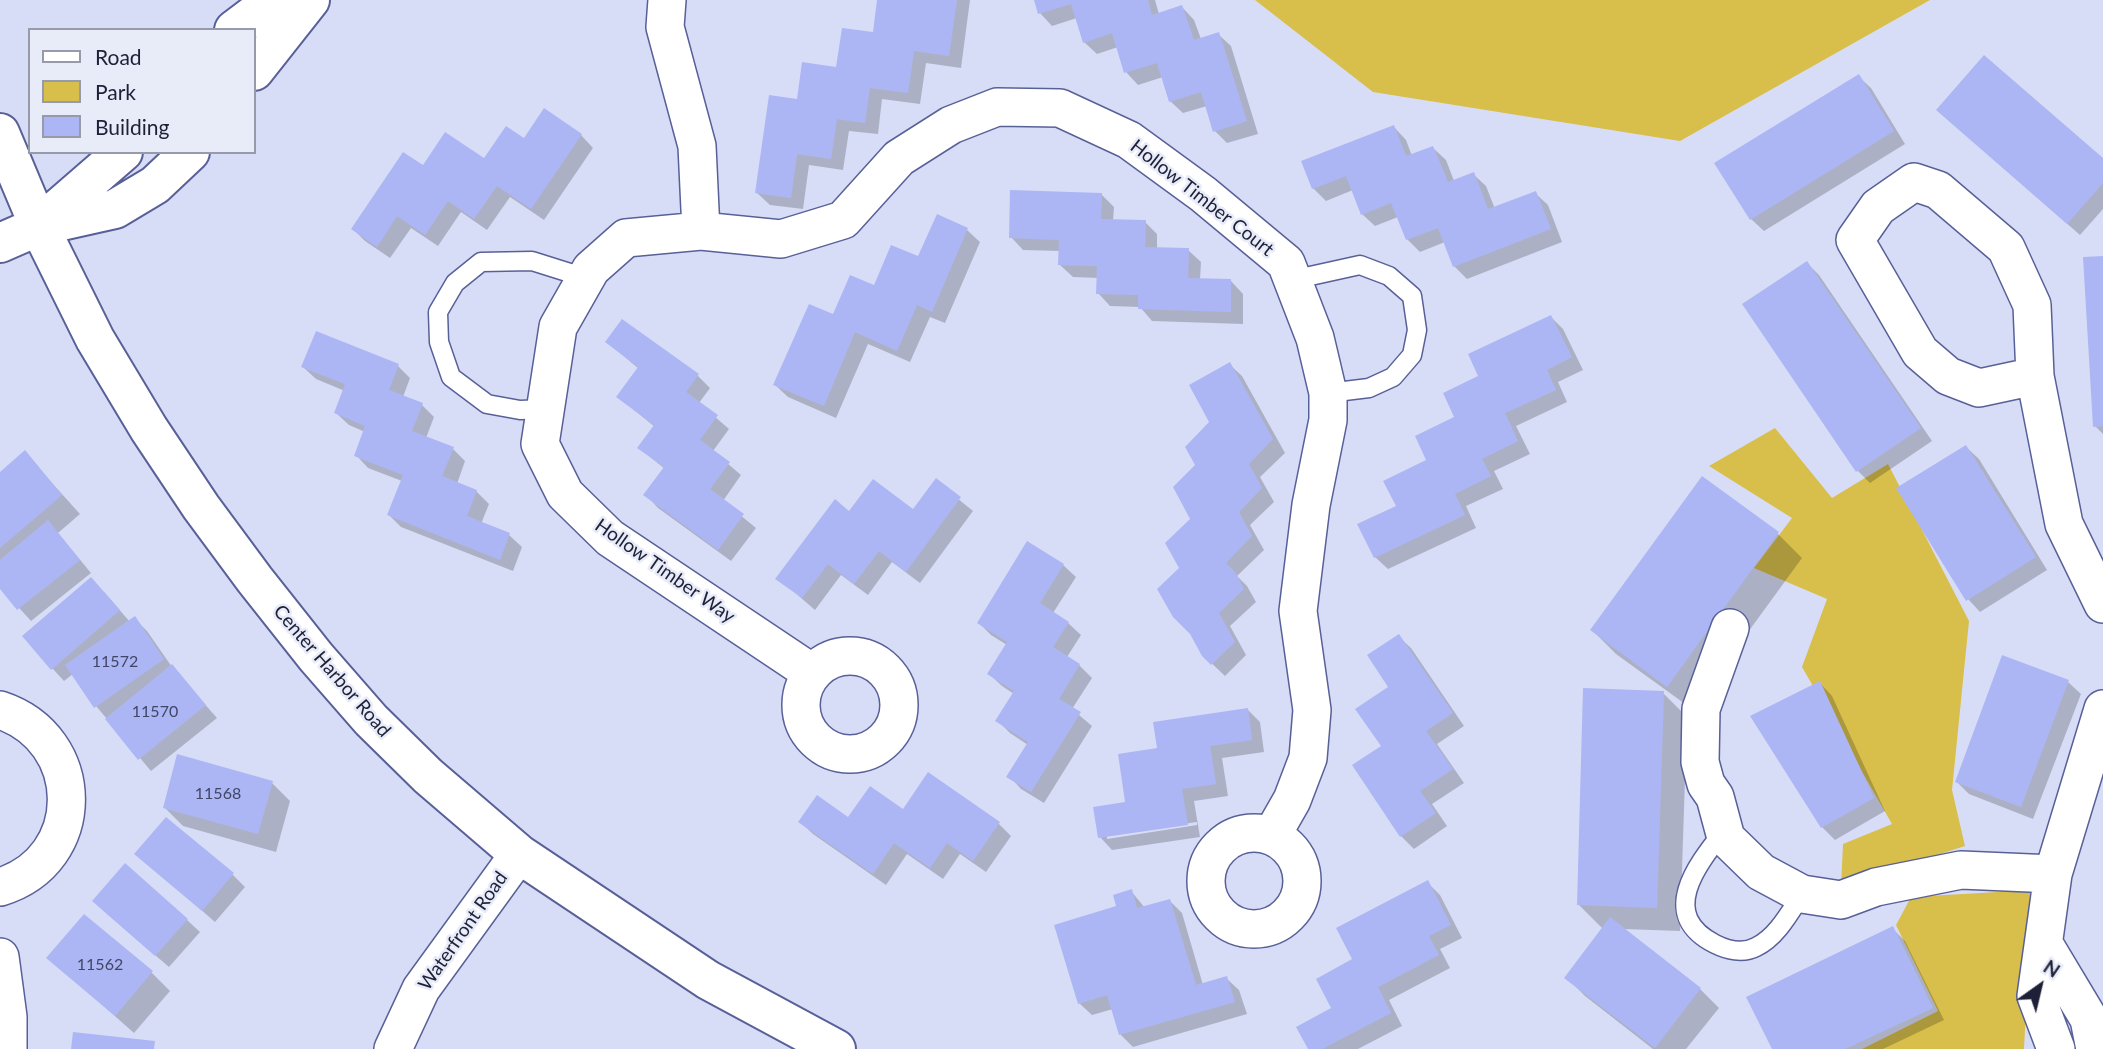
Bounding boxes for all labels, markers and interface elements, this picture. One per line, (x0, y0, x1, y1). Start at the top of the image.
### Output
legend (28, 28, 256, 154)
text: Road (95, 44, 142, 69)
text: Park (95, 79, 136, 104)
text: Building (95, 114, 170, 139)
street label: Hollow Timber Court (1126, 135, 1278, 261)
street label: Hollow Timber Way (591, 514, 739, 628)
street label: Center Harbor Road (268, 600, 396, 742)
house number: 11572 (92, 652, 138, 672)
house number: 11570 (132, 702, 178, 722)
house number: 11568 (195, 784, 241, 804)
street label: Waterfront Road (414, 867, 512, 995)
north arrow (2005, 951, 2075, 1021)
house number: 11562 (77, 955, 123, 975)
text: N (2040, 955, 2065, 982)

